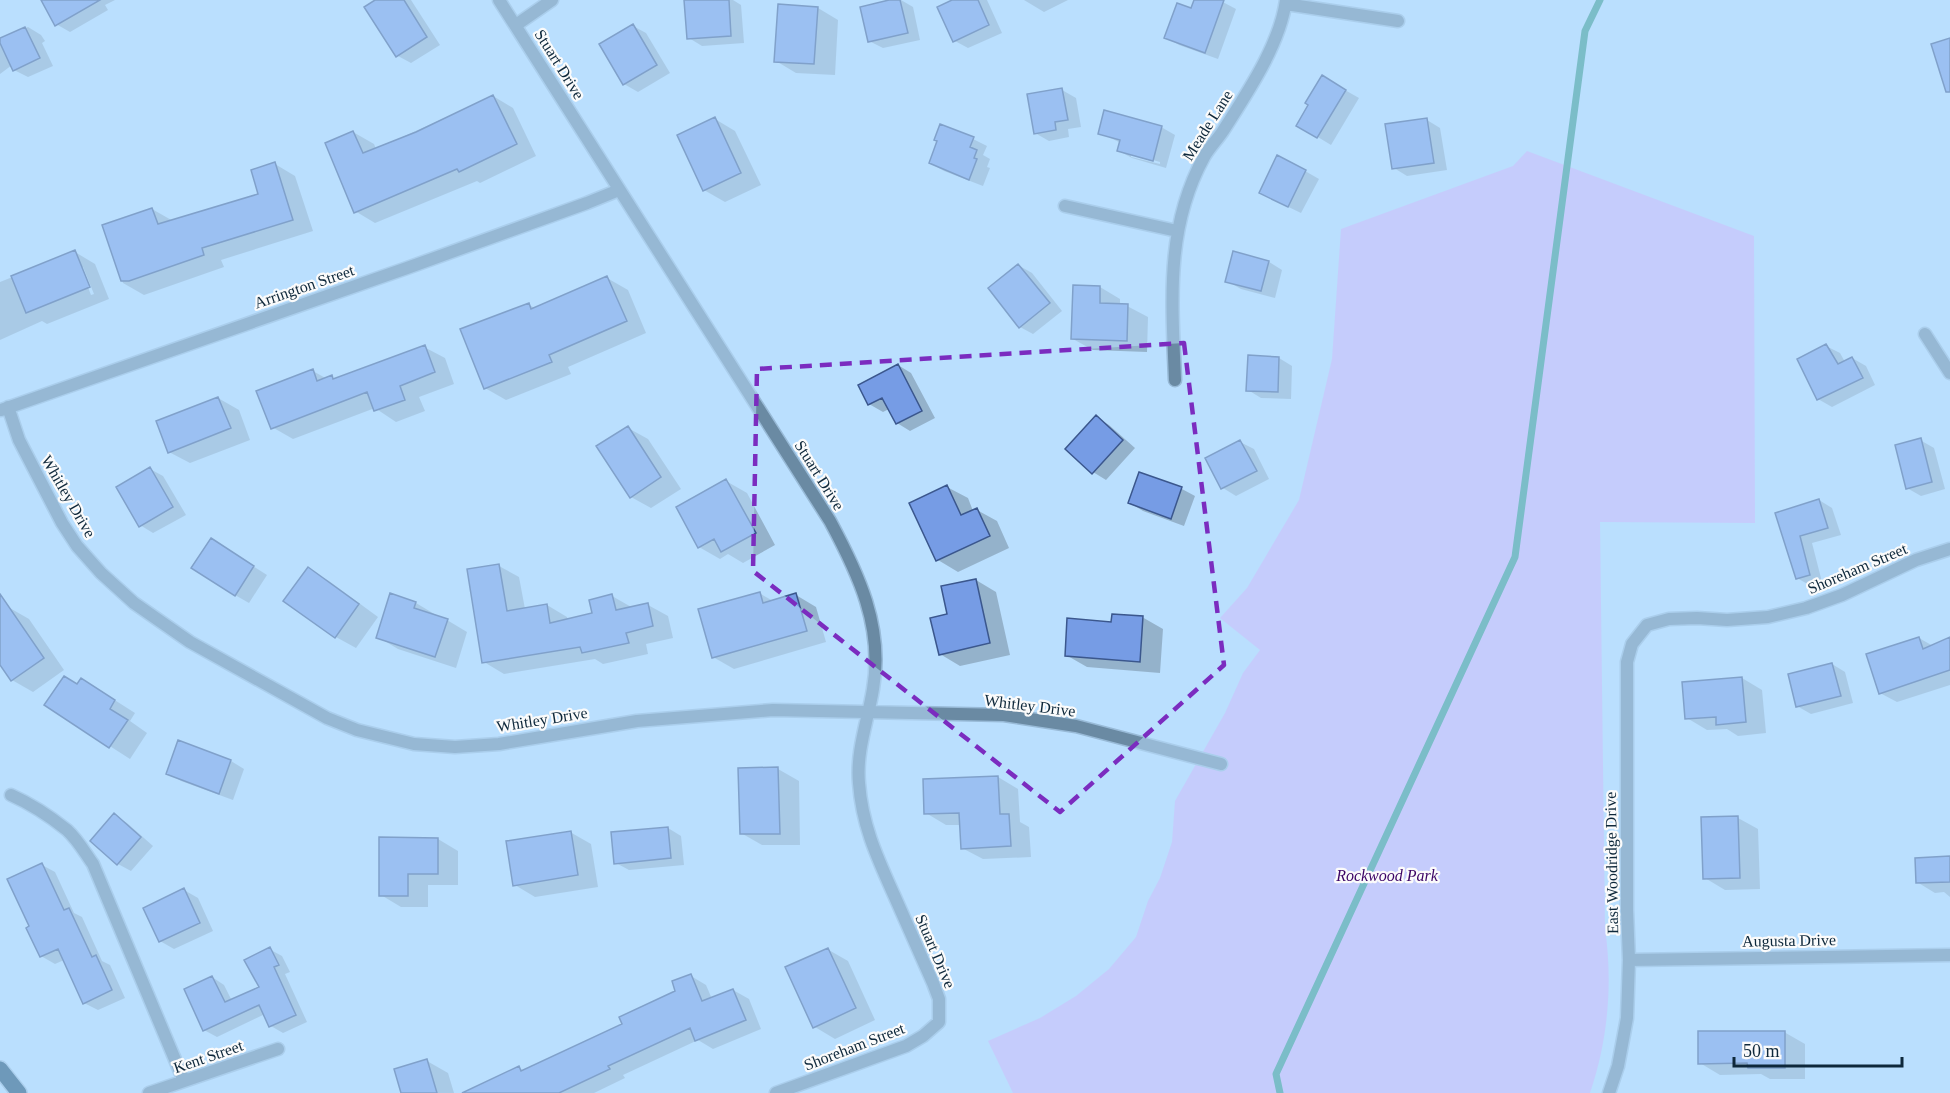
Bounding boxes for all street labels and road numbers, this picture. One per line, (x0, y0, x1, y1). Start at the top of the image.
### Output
street label: Stuart Drive (532, 26, 588, 102)
street label: Meade Lane (1179, 87, 1236, 163)
street label: Arrington Street (252, 261, 357, 312)
street label: Stuart Drive (792, 437, 848, 513)
street label: Whitley Drive (37, 452, 99, 541)
street label: Shoreham Street (1805, 540, 1910, 597)
street label: Whitley Drive (983, 691, 1077, 721)
street label: Whitley Drive (495, 704, 589, 736)
street label: East Woodridge Drive (1602, 792, 1622, 934)
street label: Stuart Drive (912, 912, 959, 991)
street label: Augusta Drive (1742, 931, 1836, 951)
street label: Shoreham Street (802, 1019, 907, 1073)
street label: Kent Street (171, 1036, 246, 1076)

